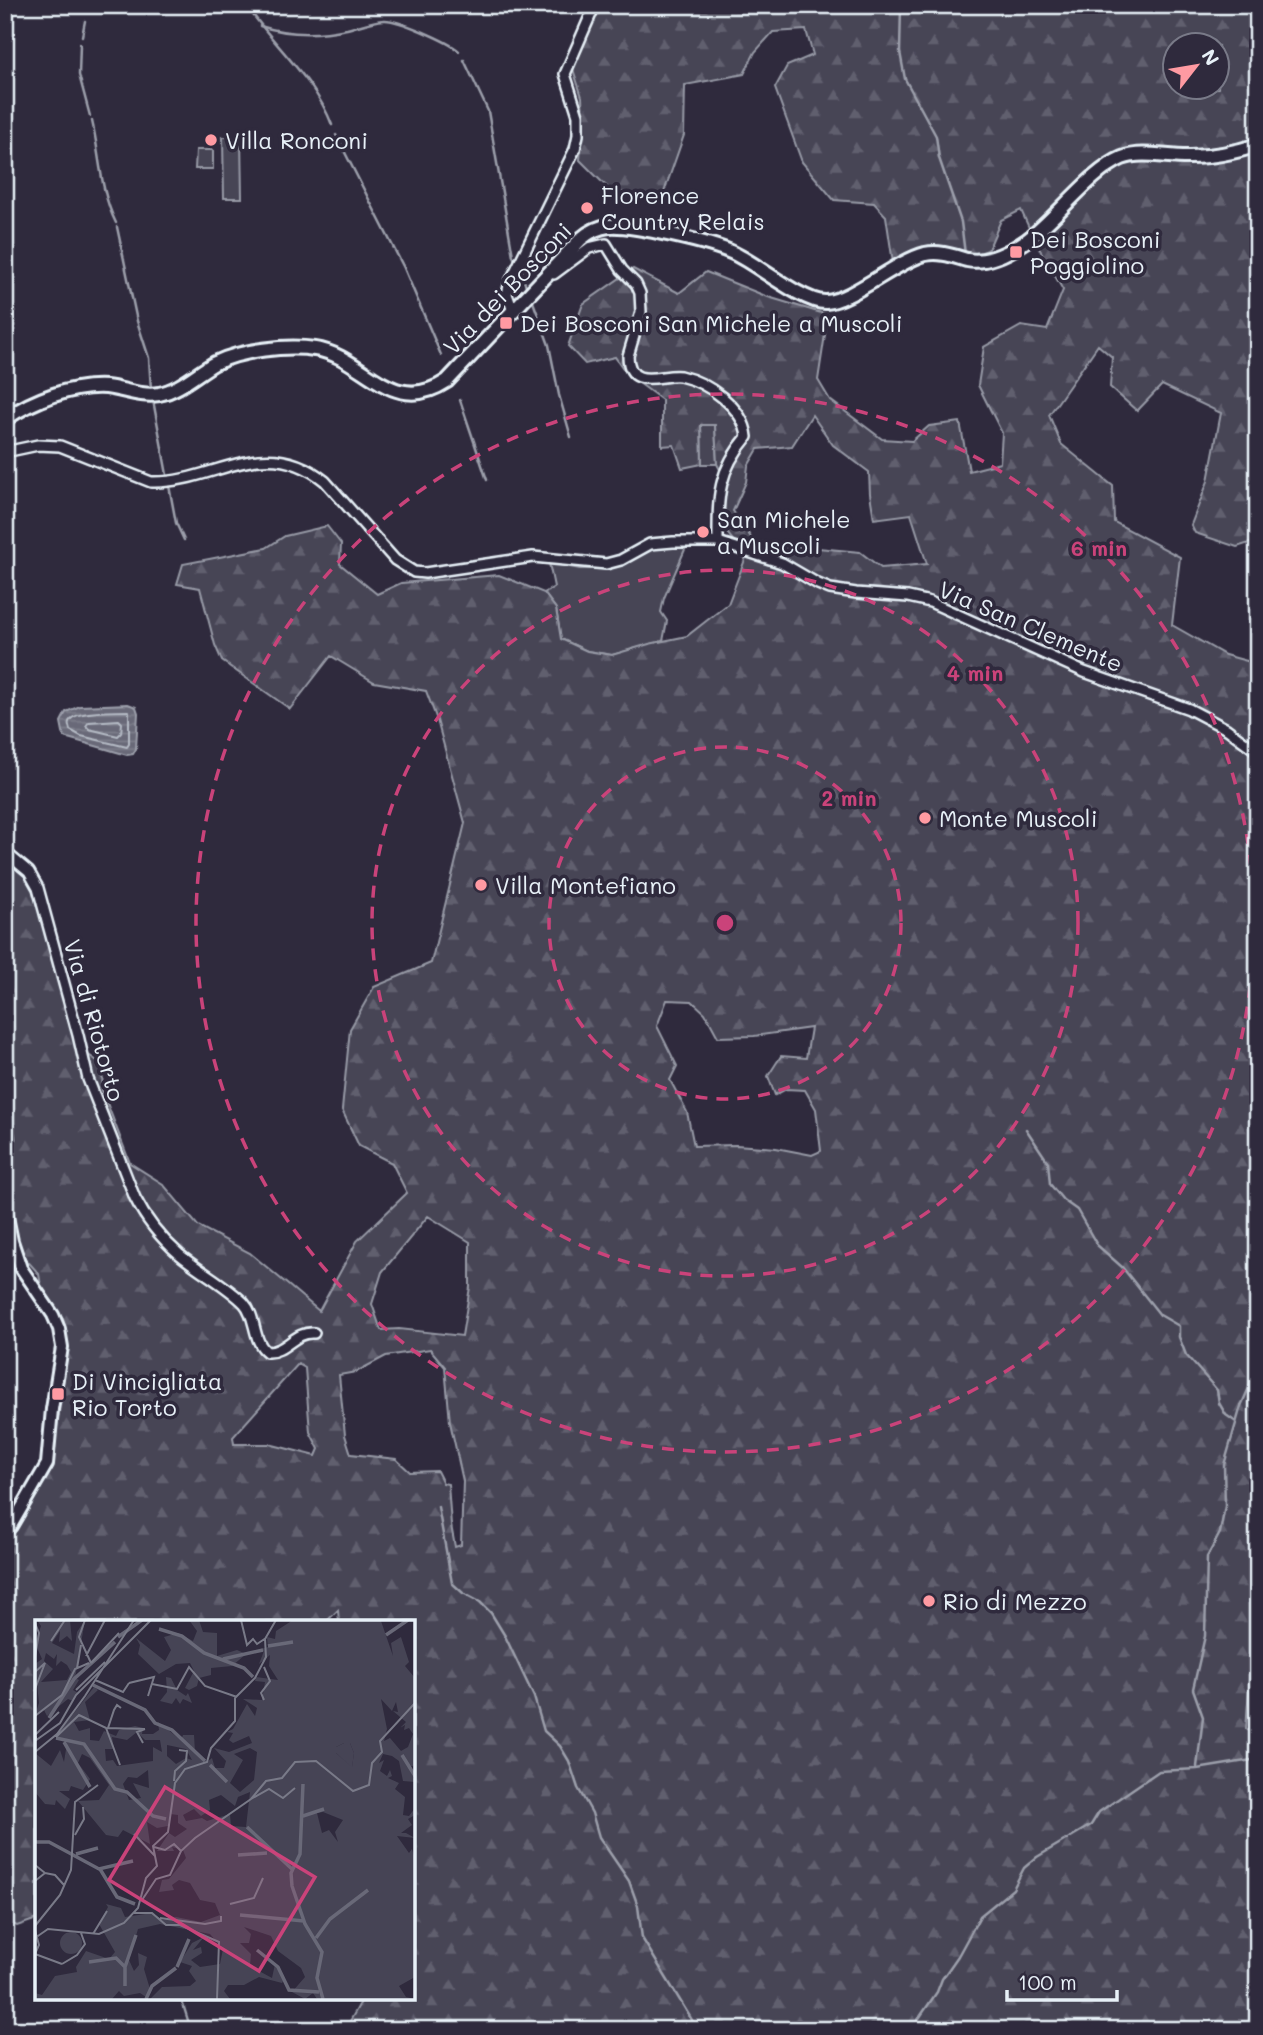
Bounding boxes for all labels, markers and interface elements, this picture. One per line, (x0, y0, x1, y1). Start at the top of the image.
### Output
north arrow (1162, 32, 1232, 102)
text: N (1197, 44, 1225, 70)
place label: Villa Ronconi (225, 125, 368, 155)
marker: Villa Ronconi (203, 132, 219, 148)
place label: Florence Country Relais (601, 180, 765, 236)
marker: Florence Country Relais (579, 200, 595, 216)
street label: Via dei Bosconi (436, 215, 578, 361)
place label: Dei Bosconi Poggiolino (1030, 224, 1160, 280)
marker: Dei Bosconi Poggiolino (1008, 244, 1024, 260)
place label: Dei Bosconi San Michele a Muscoli (520, 308, 902, 338)
marker: Dei Bosconi San Michele a Muscoli (498, 315, 514, 331)
place label: San Michele a Muscoli (717, 504, 851, 560)
marker: San Michele a Muscoli (695, 524, 711, 540)
text: 6 min (1071, 534, 1127, 561)
street label: Via San Clemente (934, 574, 1128, 678)
text: 4 min (947, 659, 1003, 686)
text: 2 min (821, 784, 877, 811)
place label: Monte Muscoli (939, 803, 1098, 833)
marker: Monte Muscoli (917, 810, 933, 826)
place label: Villa Montefiano (495, 870, 676, 900)
marker: Villa Montefiano (473, 877, 489, 893)
centre of rings (713, 911, 737, 935)
street label: Via di Riotorto (58, 936, 132, 1104)
place label: Di Vincigliata Rio Torto (72, 1366, 222, 1422)
marker: Di Vincigliata Rio Torto (50, 1386, 66, 1402)
place label: Rio di Mezzo (943, 1586, 1087, 1616)
marker: Rio di Mezzo (921, 1593, 937, 1609)
inset map (35, 1620, 415, 2000)
scale bar (1007, 1958, 1118, 2002)
text: 100 m (1018, 1968, 1077, 1995)

